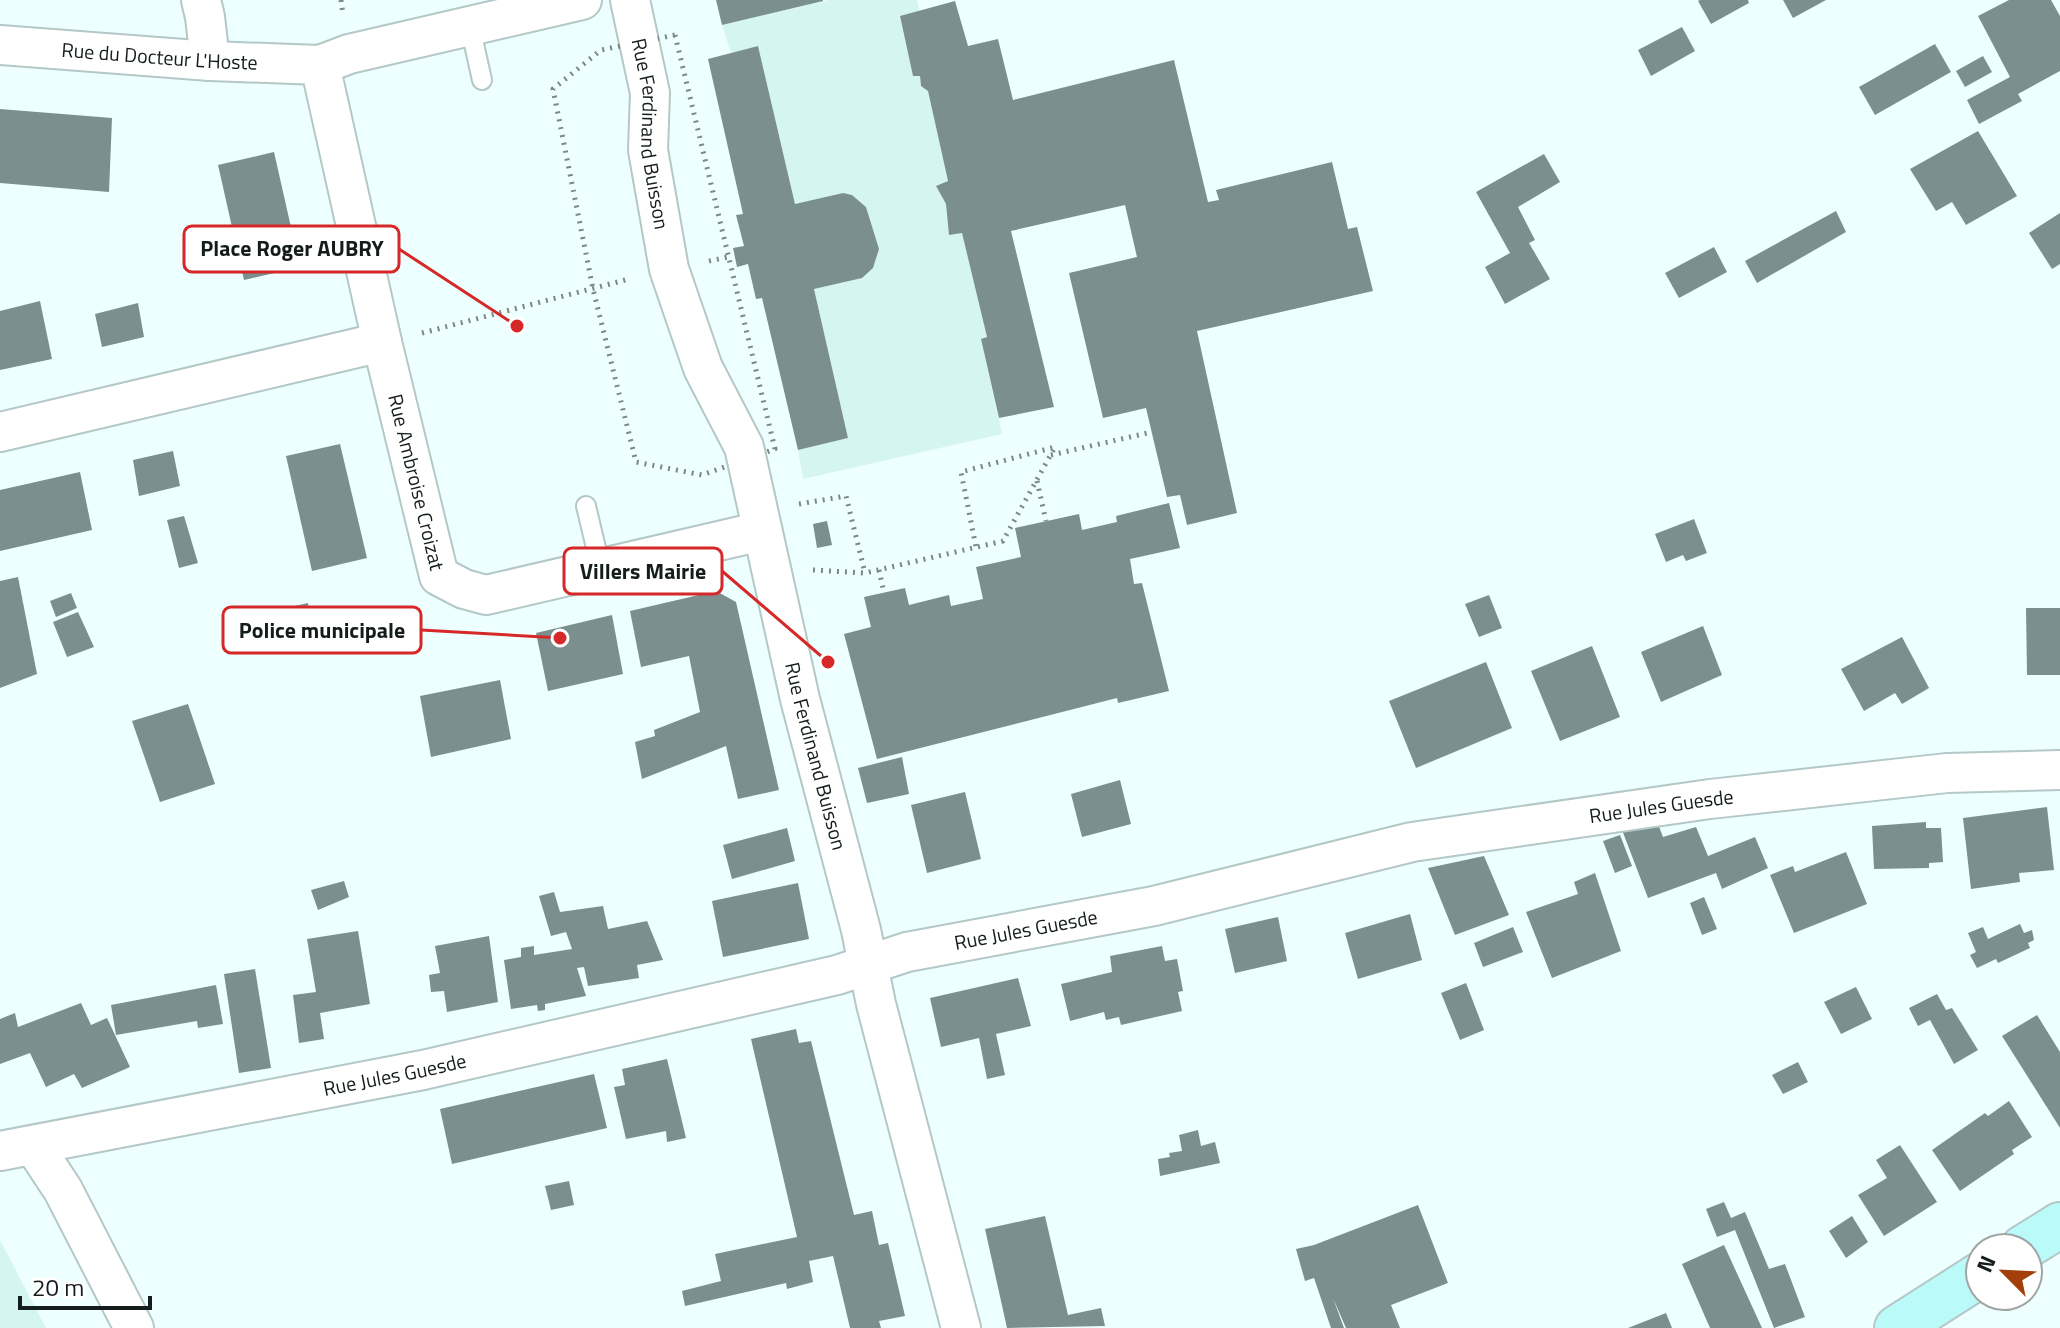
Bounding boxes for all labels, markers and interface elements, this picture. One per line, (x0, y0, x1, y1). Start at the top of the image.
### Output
street label: Rue du Docteur L'Hoste (60, 34, 258, 78)
street label: Rue Ferdinand Buisson (624, 35, 678, 232)
callout: Place Roger AUBRY (184, 226, 399, 272)
text: Place Roger AUBRY (200, 231, 384, 265)
street label: Rue Ambroise Croizat (380, 390, 453, 573)
callout: Villers Mairie (564, 548, 722, 594)
text: Villers Mairie (580, 554, 706, 588)
callout: Police municipale (223, 607, 421, 653)
text: Police municipale (239, 613, 405, 647)
street label: Rue Ferdinand Buisson (777, 659, 855, 853)
street label: Rue Jules Guesde (1587, 781, 1735, 831)
street label: Rue Jules Guesde (951, 901, 1100, 958)
street label: Rue Jules Guesde (320, 1045, 469, 1104)
north arrow (1964, 1232, 2044, 1312)
text: N (1967, 1250, 2004, 1278)
scale bar (20, 1260, 150, 1310)
text: 20 m (32, 1269, 84, 1305)

